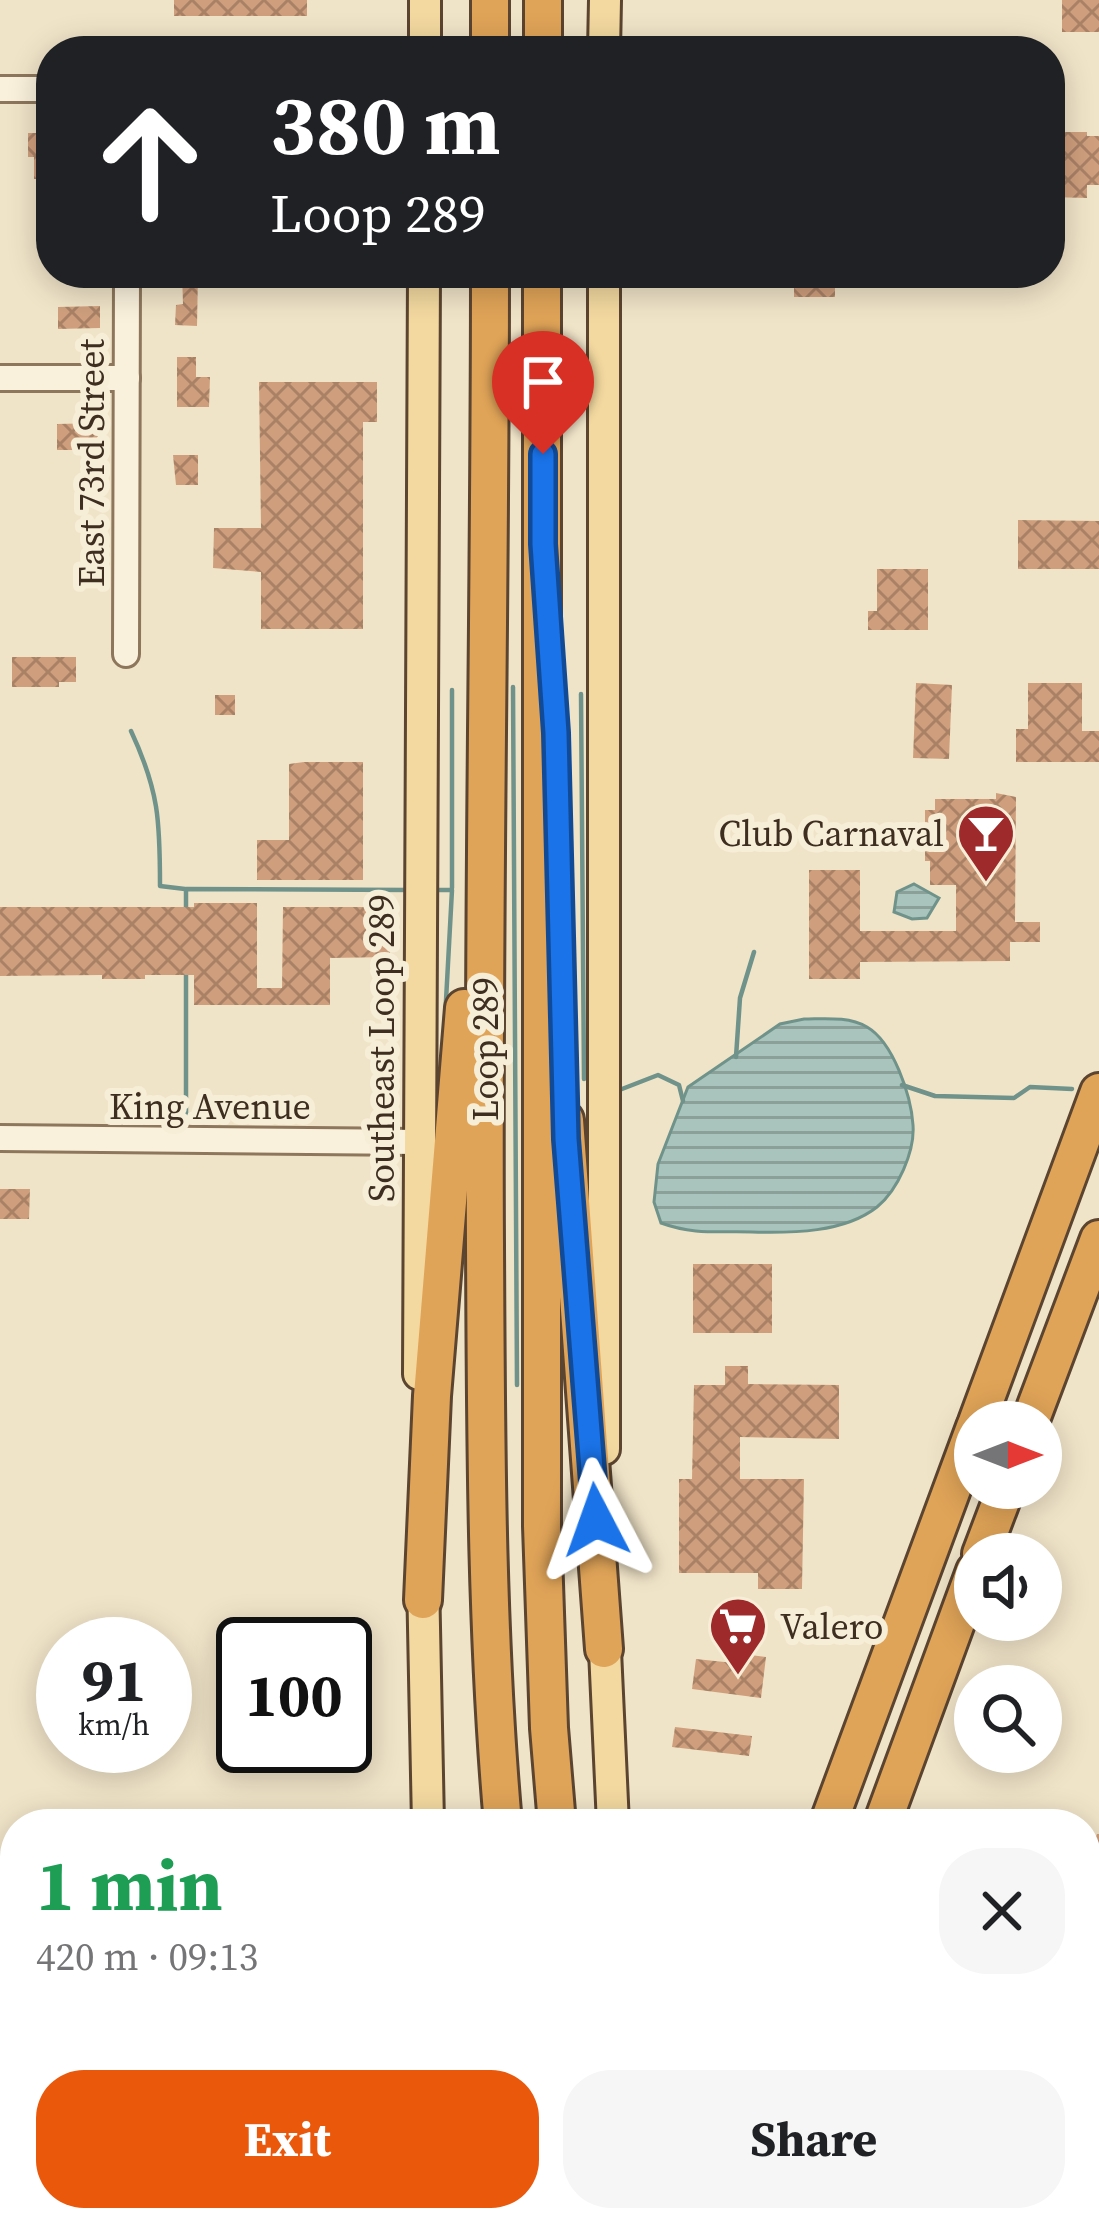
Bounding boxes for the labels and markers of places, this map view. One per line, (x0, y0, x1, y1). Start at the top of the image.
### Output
pin (492, 331, 594, 454)
bar icon: Club Carnaval (955, 802, 1017, 884)
place label: Club Carnaval (719, 809, 944, 858)
supermarket icon: Valero (707, 1595, 769, 1677)
place label: Valero (780, 1602, 883, 1651)

